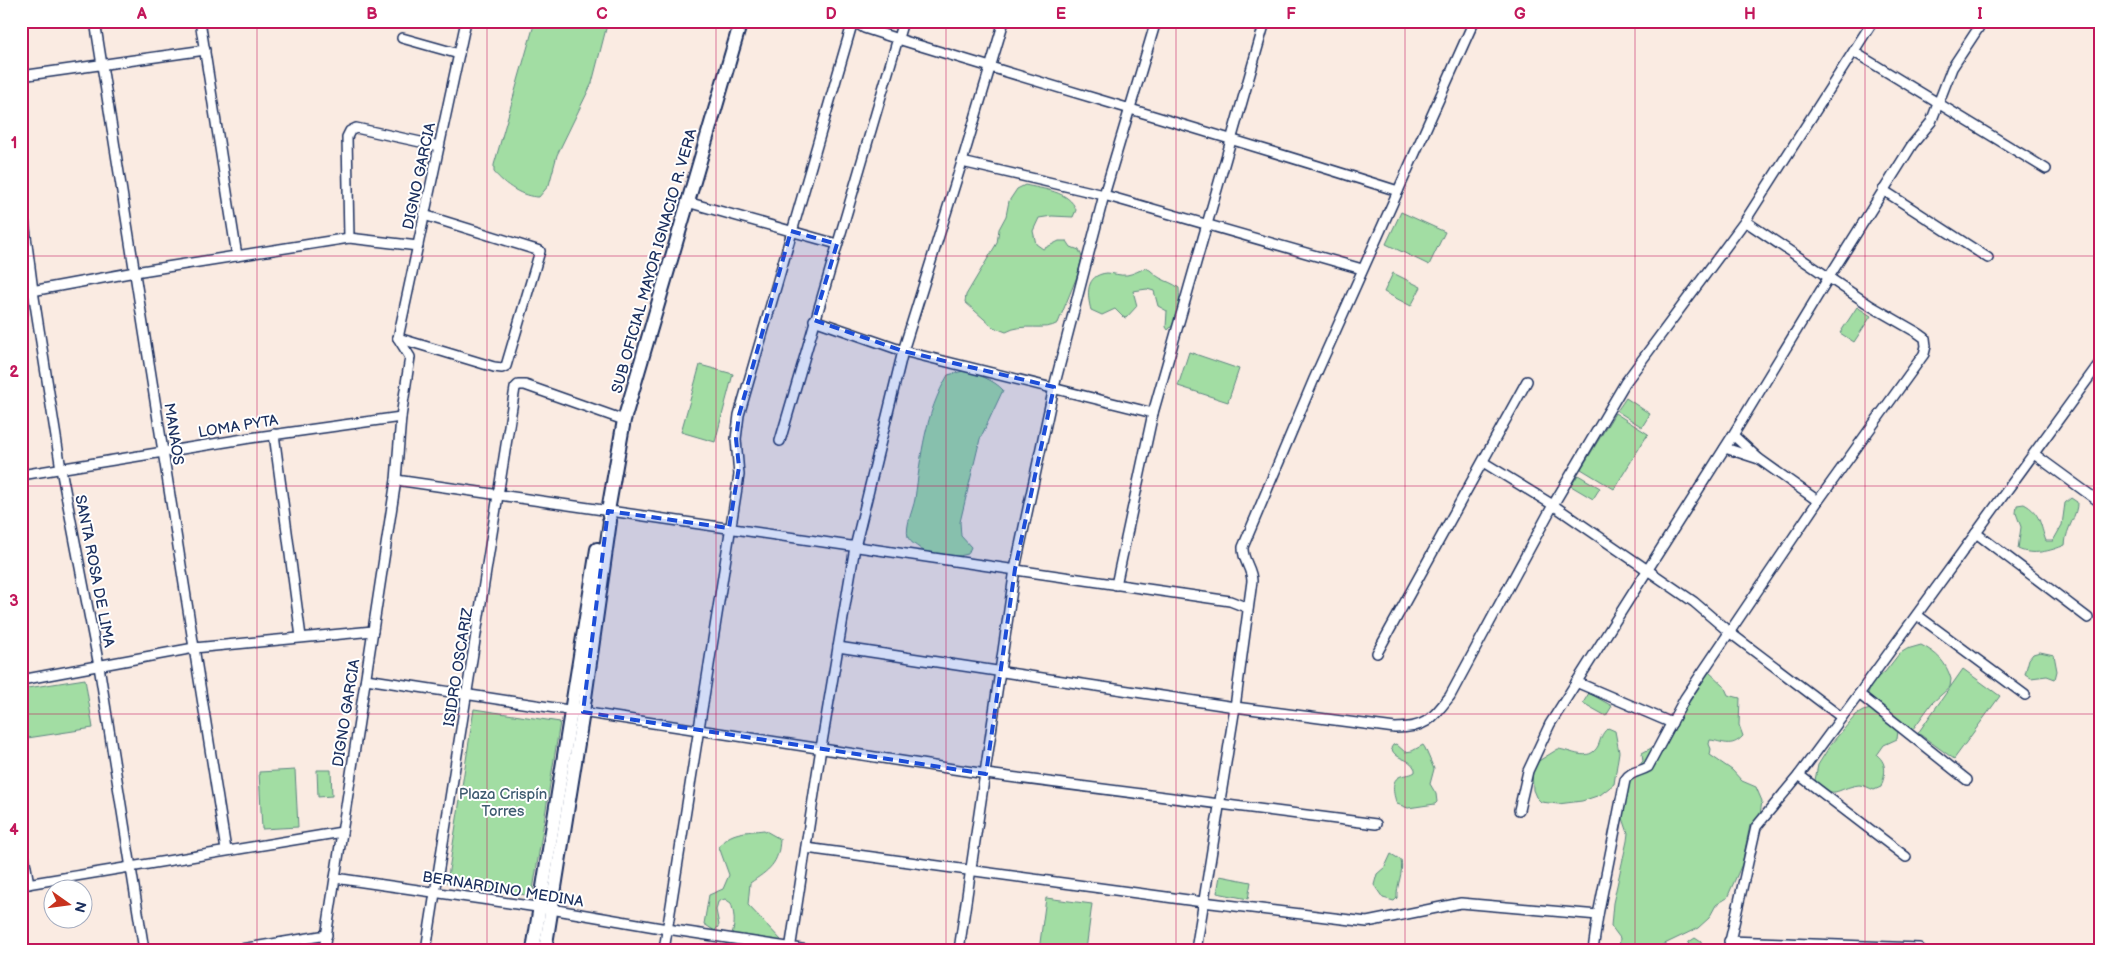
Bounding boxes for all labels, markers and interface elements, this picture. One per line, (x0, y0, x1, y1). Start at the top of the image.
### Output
text: A (136, 5, 147, 24)
text: B (366, 5, 378, 24)
text: C (596, 5, 608, 24)
text: D (825, 5, 837, 24)
text: E (1056, 5, 1066, 24)
text: F (1286, 5, 1296, 24)
text: G (1514, 5, 1526, 24)
text: H (1744, 5, 1756, 24)
text: I (1977, 5, 1983, 24)
street label: DIGNO GARCIA (399, 120, 440, 231)
street label: SUB OFICIAL MAYOR IGNACIO R. VERA (608, 126, 702, 396)
text: 1 (11, 134, 17, 153)
text: 2 (9, 363, 19, 382)
street label: MANAOS (159, 402, 188, 466)
street label: LOMA PYTA (197, 411, 280, 442)
street label: SANTA ROSA DE LIMA (70, 493, 119, 650)
text: 3 (9, 592, 19, 611)
street label: ISIDRO OSCARIZ (440, 605, 477, 728)
street label: DIGNO GARCIA (329, 657, 365, 768)
park label: Plaza Crispín Torres (459, 785, 547, 821)
text: 4 (9, 821, 19, 840)
street label: BERNARDINO MEDINA (421, 867, 586, 912)
north arrow (42, 878, 92, 928)
text: N (71, 900, 90, 914)

